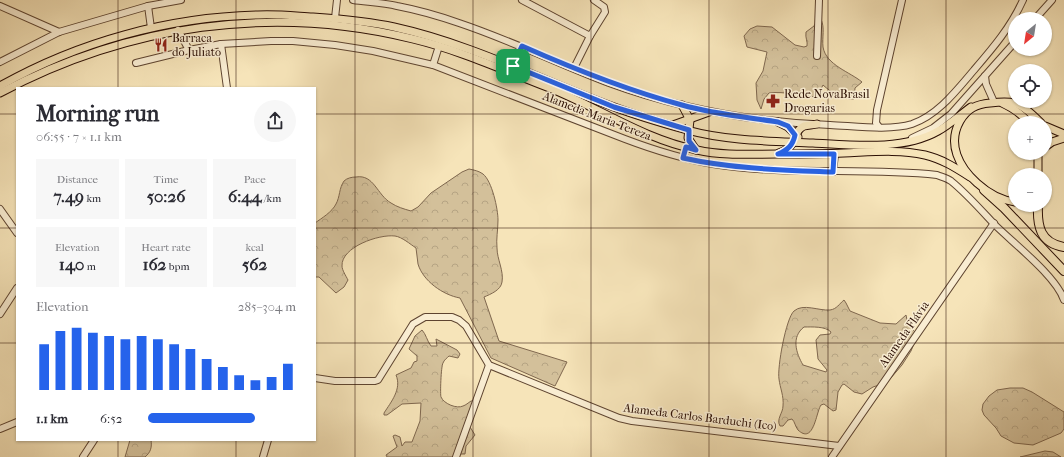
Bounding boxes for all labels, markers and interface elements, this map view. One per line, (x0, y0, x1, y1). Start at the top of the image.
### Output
north arrow (1008, 12, 1052, 56)
map controls (1008, 12, 1052, 212)
place label: Barraca do Juliato (172, 31, 221, 59)
restaurant icon: Barraca do Juliato (153, 37, 169, 53)
pin (496, 49, 530, 83)
icon: arrive (502, 55, 524, 77)
button: locate (1008, 64, 1052, 108)
place label: Rede NovaBrasil Drogarias (784, 87, 870, 115)
street label: Alameda Maria Tereza (540, 88, 654, 143)
pharmacy icon: Rede NovaBrasil Drogarias (765, 93, 781, 109)
button: share (254, 100, 296, 142)
text: Morning run (36, 101, 159, 127)
button: + (1008, 116, 1052, 160)
text: 06:55 · 7 × 1.1 km (36, 129, 122, 144)
button: − (1008, 168, 1052, 212)
text: Distance (57, 173, 98, 186)
text: Time (153, 173, 178, 186)
text: Pace (244, 173, 266, 186)
text: 7.49 (53, 186, 84, 206)
text: 50:26 (147, 186, 185, 206)
text: 6:44 (228, 186, 261, 206)
text: km (84, 192, 101, 205)
text: /km (261, 192, 281, 205)
text: Elevation (55, 241, 100, 254)
text: Heart rate (141, 241, 191, 254)
text: kcal (245, 241, 264, 254)
text: 140 (59, 254, 84, 274)
text: 162 (142, 254, 166, 274)
text: 562 (242, 254, 267, 274)
text: m (84, 260, 96, 273)
text: bpm (166, 260, 190, 273)
street label: Alameda Flávia (875, 298, 932, 371)
text: Elevation (36, 299, 89, 314)
text: 285–304 m (238, 299, 296, 314)
street label: Alameda Carlos Barduchi (Ico) (622, 401, 777, 433)
text: 1.1 km (36, 411, 68, 426)
text: 6:52 (100, 411, 123, 426)

